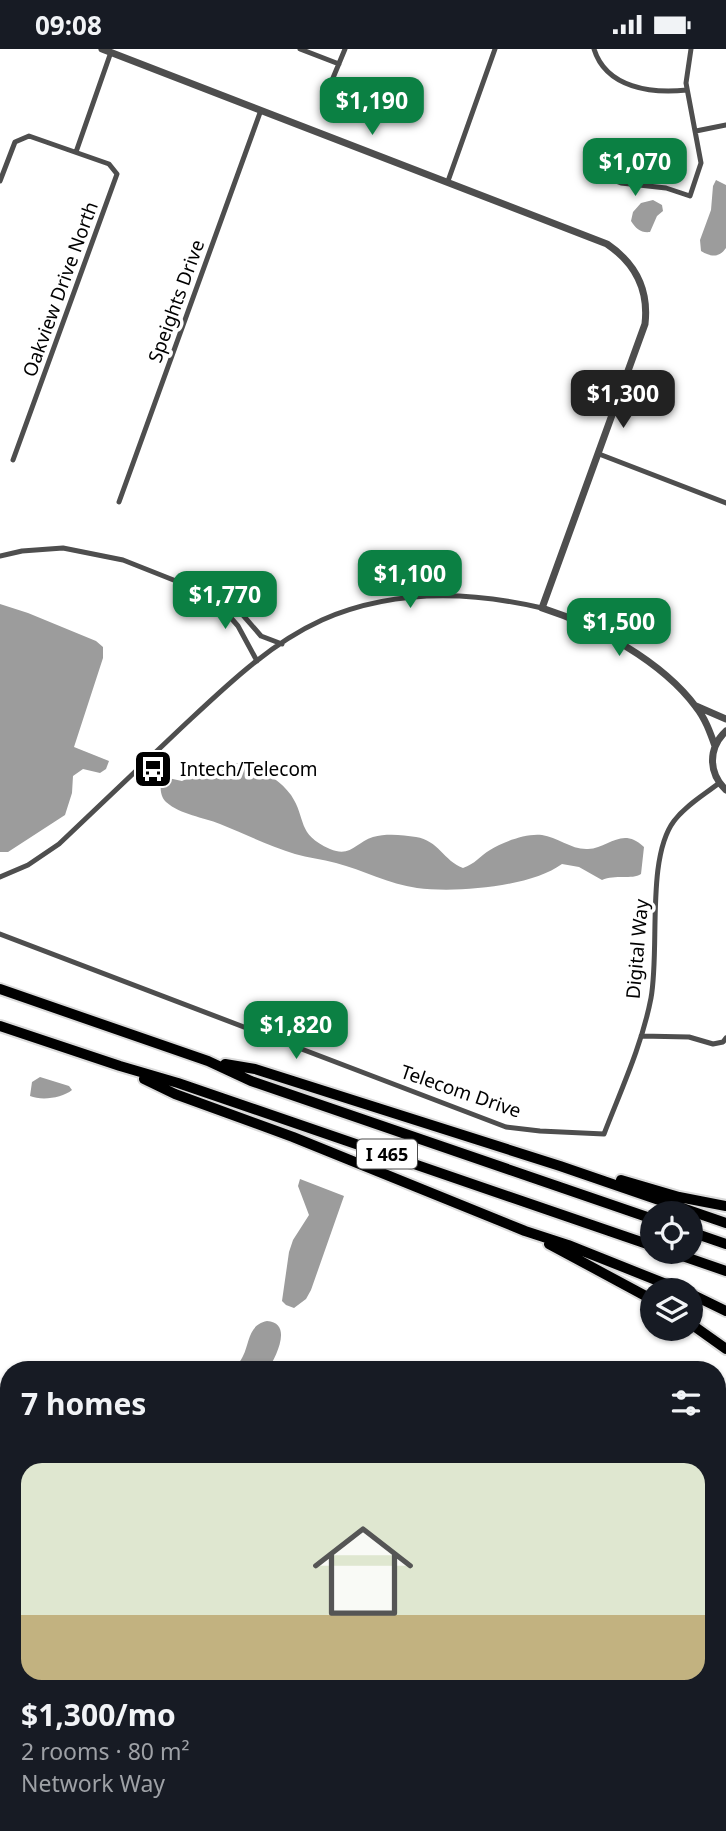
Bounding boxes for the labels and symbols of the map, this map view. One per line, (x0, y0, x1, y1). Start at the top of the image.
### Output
pin: $1,190 (315, 77, 429, 137)
pin: $1,070 (578, 139, 692, 198)
street label: Oakview Drive North (16, 198, 104, 380)
street label: Speights Drive (142, 236, 210, 366)
pin: $1,300 (566, 371, 680, 430)
pin: $1,100 (353, 551, 467, 610)
pin: $1,770 (168, 571, 282, 631)
pin: $1,500 (562, 599, 676, 658)
bus stop icon: Intech/Telecom (132, 748, 174, 790)
place label: Intech/Telecom (180, 756, 318, 782)
street label: Digital Way (620, 898, 654, 1000)
pin: $1,820 (239, 1002, 353, 1061)
street label: Telecom Drive (397, 1058, 525, 1124)
road number: I 465 (357, 1139, 417, 1169)

